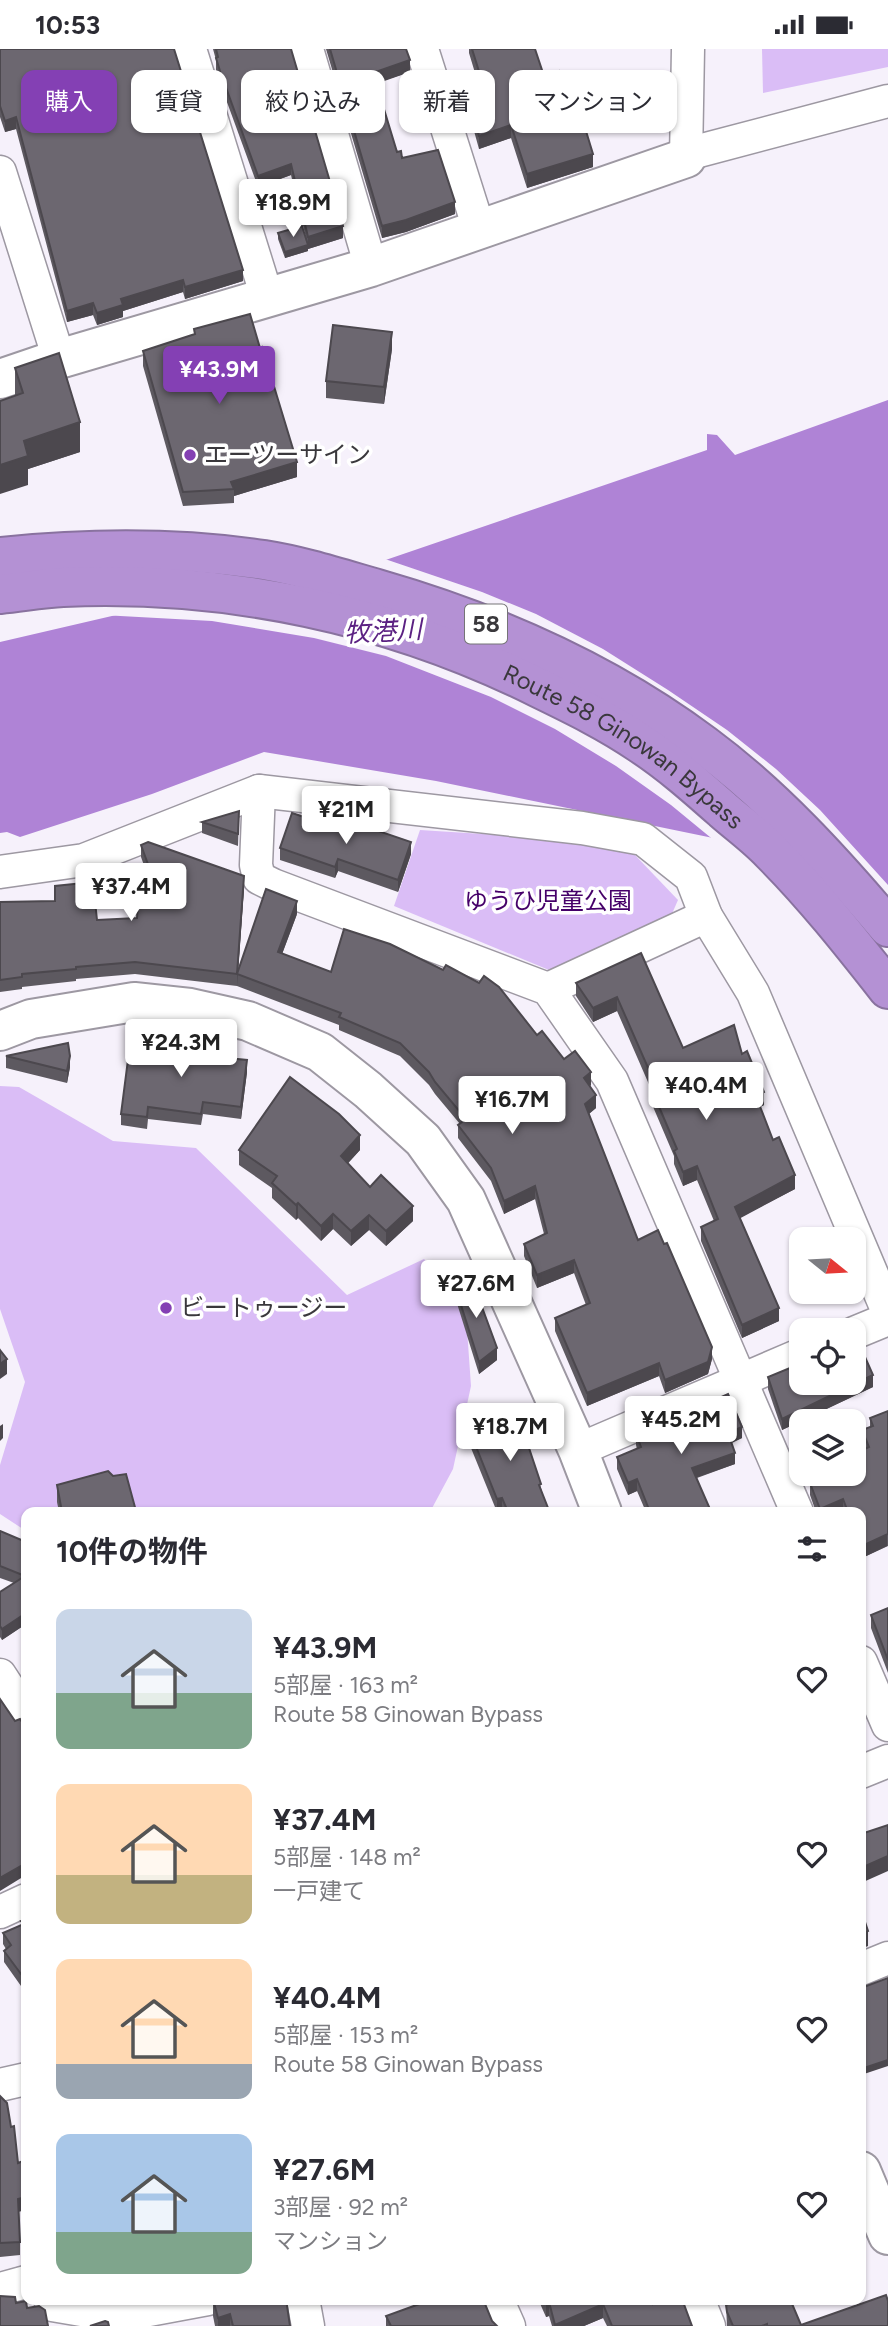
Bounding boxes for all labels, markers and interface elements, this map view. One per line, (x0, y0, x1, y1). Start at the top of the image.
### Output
text: 10:53 (35, 9, 100, 41)
chip: 購入 (21, 70, 117, 133)
chip: 賃貸 (131, 70, 227, 133)
chip: 絞り込み (241, 70, 385, 133)
chip: 新着 (399, 70, 495, 133)
chip: マンション (509, 70, 677, 133)
pin: ¥18.9M (236, 179, 350, 239)
text: ¥18.9M (255, 188, 331, 216)
pin: ¥43.9M (162, 347, 276, 406)
text: ¥43.9M (179, 355, 259, 383)
place label: エーツーサイン (204, 440, 371, 469)
marker: エーツーサイン (182, 447, 198, 463)
road number: 58 (465, 604, 507, 643)
water label: 牧港川 (343, 613, 426, 649)
street label: Route 58 Ginowan Bypass (499, 658, 749, 835)
pin: ¥21M (305, 787, 387, 846)
text: ¥21M (318, 795, 374, 823)
pin: ¥37.4M (74, 863, 188, 923)
text: ¥37.4M (91, 872, 171, 900)
park label: ゆうひ児童公園 (464, 886, 632, 915)
pin: ¥24.3M (124, 1019, 238, 1079)
text: ¥24.3M (141, 1028, 221, 1056)
pin: ¥40.4M (649, 1063, 763, 1122)
text: ¥40.4M (664, 1071, 748, 1099)
pin: ¥16.7M (455, 1077, 569, 1136)
text: ¥16.7M (475, 1085, 549, 1113)
north arrow (789, 1227, 866, 1304)
map controls (789, 1227, 866, 1486)
pin: ¥27.6M (419, 1261, 533, 1320)
text: ¥27.6M (437, 1269, 515, 1297)
place label: ビートゥージー (180, 1293, 348, 1322)
marker: ビートゥージー (158, 1300, 174, 1316)
button: locate (789, 1318, 866, 1395)
pin: ¥45.2M (624, 1397, 738, 1456)
pin: ¥18.7M (453, 1403, 567, 1463)
text: ¥45.2M (641, 1405, 721, 1433)
button: layers (789, 1409, 866, 1486)
text: ¥18.7M (472, 1412, 548, 1440)
icon: filters (793, 1530, 831, 1568)
text: 10件の物件 (56, 1533, 208, 1570)
text: ¥43.9M (273, 1629, 377, 1666)
icon: home (112, 1637, 196, 1721)
icon: heart (793, 1660, 831, 1698)
text: 5部屋 · 163 m² (273, 1671, 418, 1699)
text: Route 58 Ginowan Bypass (273, 1700, 543, 1728)
text: ¥37.4M (273, 1801, 376, 1838)
icon: home (112, 1812, 196, 1896)
icon: heart (793, 1835, 831, 1873)
text: 5部屋 · 148 m² (273, 1843, 421, 1871)
text: 一戸建て (273, 1877, 365, 1905)
text: ¥40.4M (273, 1979, 381, 2016)
icon: home (112, 1987, 196, 2071)
icon: heart (793, 2010, 831, 2048)
text: 5部屋 · 153 m² (273, 2021, 418, 2049)
text: Route 58 Ginowan Bypass (273, 2050, 543, 2078)
text: ¥27.6M (273, 2151, 375, 2188)
icon: home (112, 2162, 196, 2246)
icon: heart (793, 2185, 831, 2223)
text: 3部屋 · 92 m² (273, 2193, 408, 2221)
text: マンション (273, 2227, 388, 2255)

